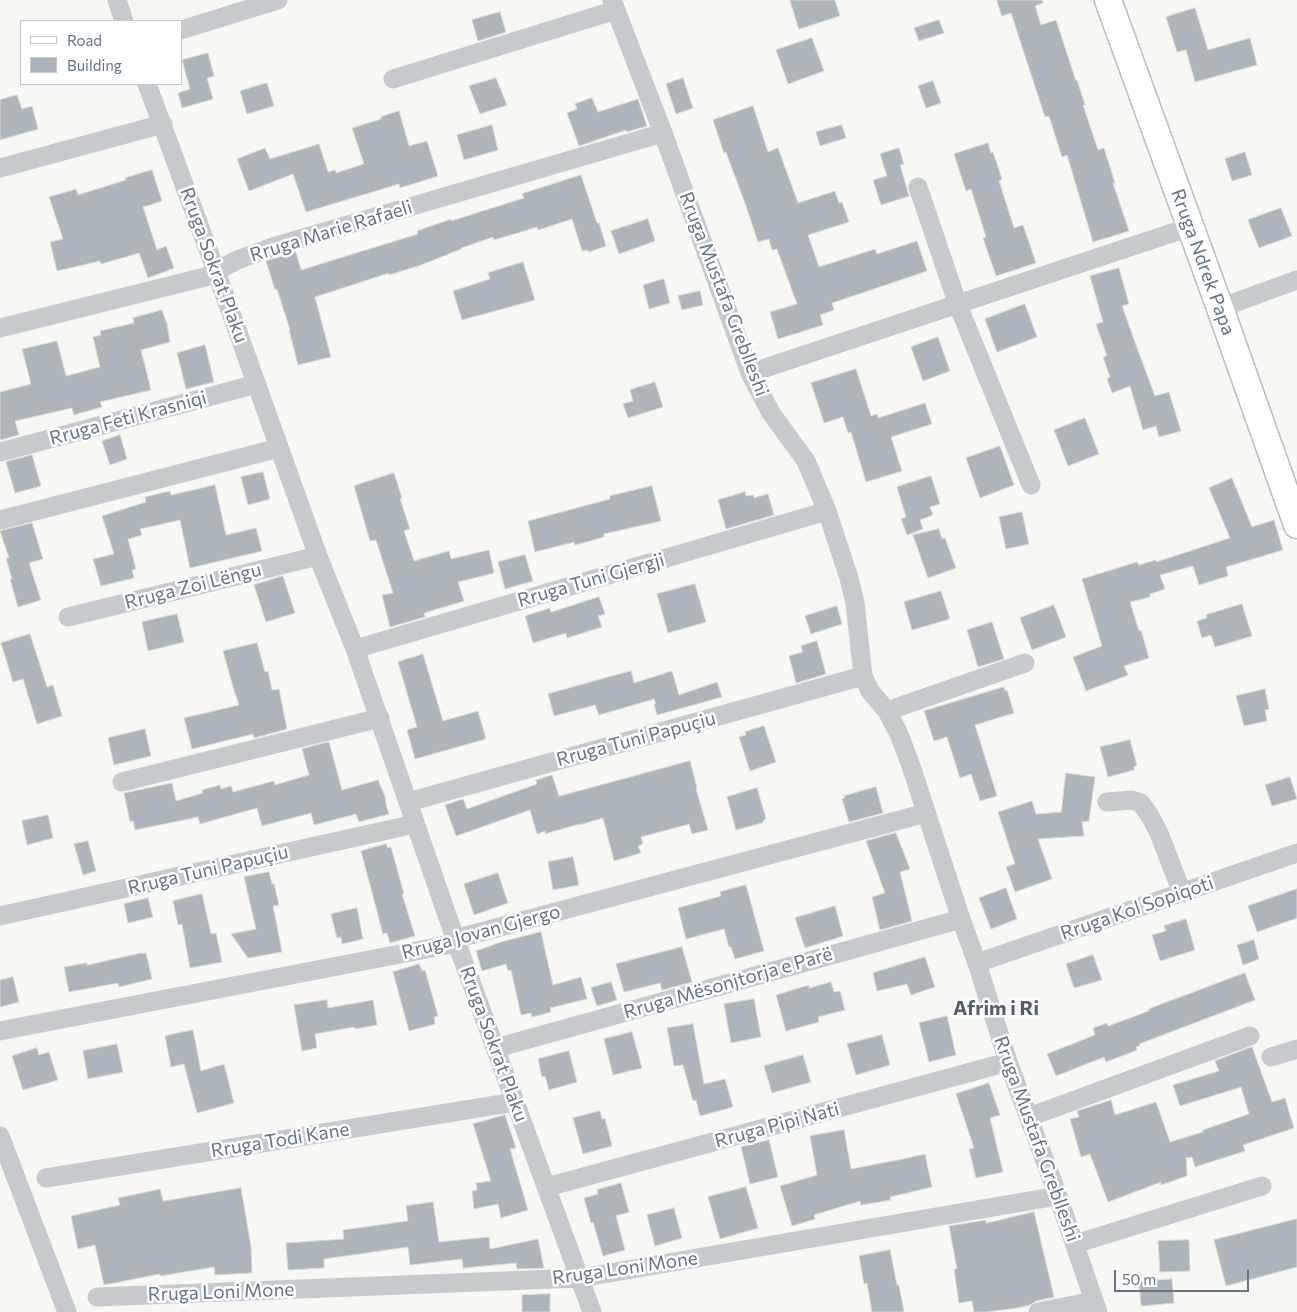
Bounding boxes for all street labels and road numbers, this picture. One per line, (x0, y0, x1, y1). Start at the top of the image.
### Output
street label: Rruga Sokrat Plaku (175, 184, 253, 346)
street label: Rruga Ndrek Papa (1166, 186, 1240, 338)
street label: Rruga Mustafa Greblleshi (674, 189, 774, 399)
street label: Rruga Marie Rafaeli (247, 195, 415, 267)
street label: Rruga Feti Krasniqi (47, 386, 209, 450)
street label: Rruga Tuni Gjergji (515, 548, 667, 612)
street label: Rruga Zoi Lëngu (122, 558, 264, 614)
street label: Rruga Tuni Papuçiu (554, 707, 718, 771)
street label: Rruga Tuni Papuçiu (126, 840, 290, 900)
street label: Rruga Kol Sopiqoti (1058, 871, 1216, 945)
street label: Rruga Jovan Gjergo (399, 900, 563, 964)
street label: Rruga Mësonjtorja e Parë (621, 942, 835, 1024)
street label: Rruga Sokrat Plaku (455, 963, 533, 1125)
street label: Rruga Mustafa Greblleshi (989, 1033, 1085, 1245)
street label: Rruga Pipi Nati (712, 1097, 842, 1153)
street label: Rruga Todi Kane (209, 1118, 351, 1162)
street label: Rruga Loni Mone (551, 1247, 699, 1289)
street label: Rruga Loni Mone (147, 1278, 295, 1306)

